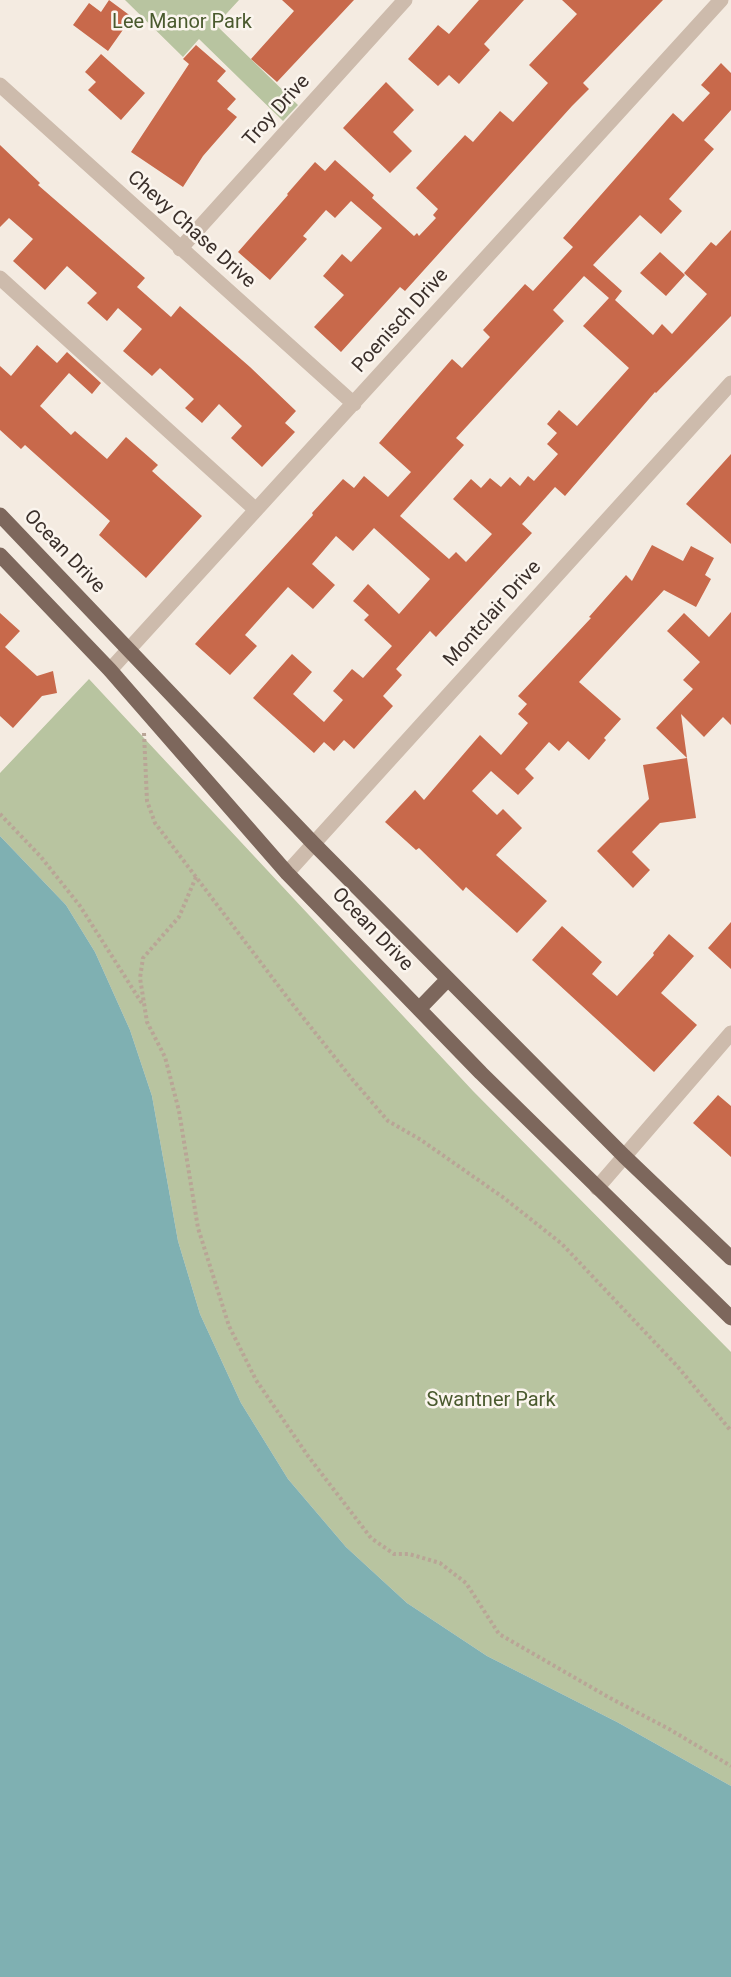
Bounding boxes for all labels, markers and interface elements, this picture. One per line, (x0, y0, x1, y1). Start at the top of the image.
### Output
park label: Lee Manor Park (112, 11, 252, 35)
street label: Troy Drive (239, 70, 315, 152)
street label: Chevy Chase Drive (122, 166, 260, 294)
street label: Poenisch Drive (348, 264, 454, 378)
street label: Ocean Drive (18, 505, 110, 599)
street label: Montclair Drive (439, 556, 547, 672)
street label: Ocean Drive (326, 883, 418, 977)
park label: Swantner Park (426, 1389, 556, 1413)

